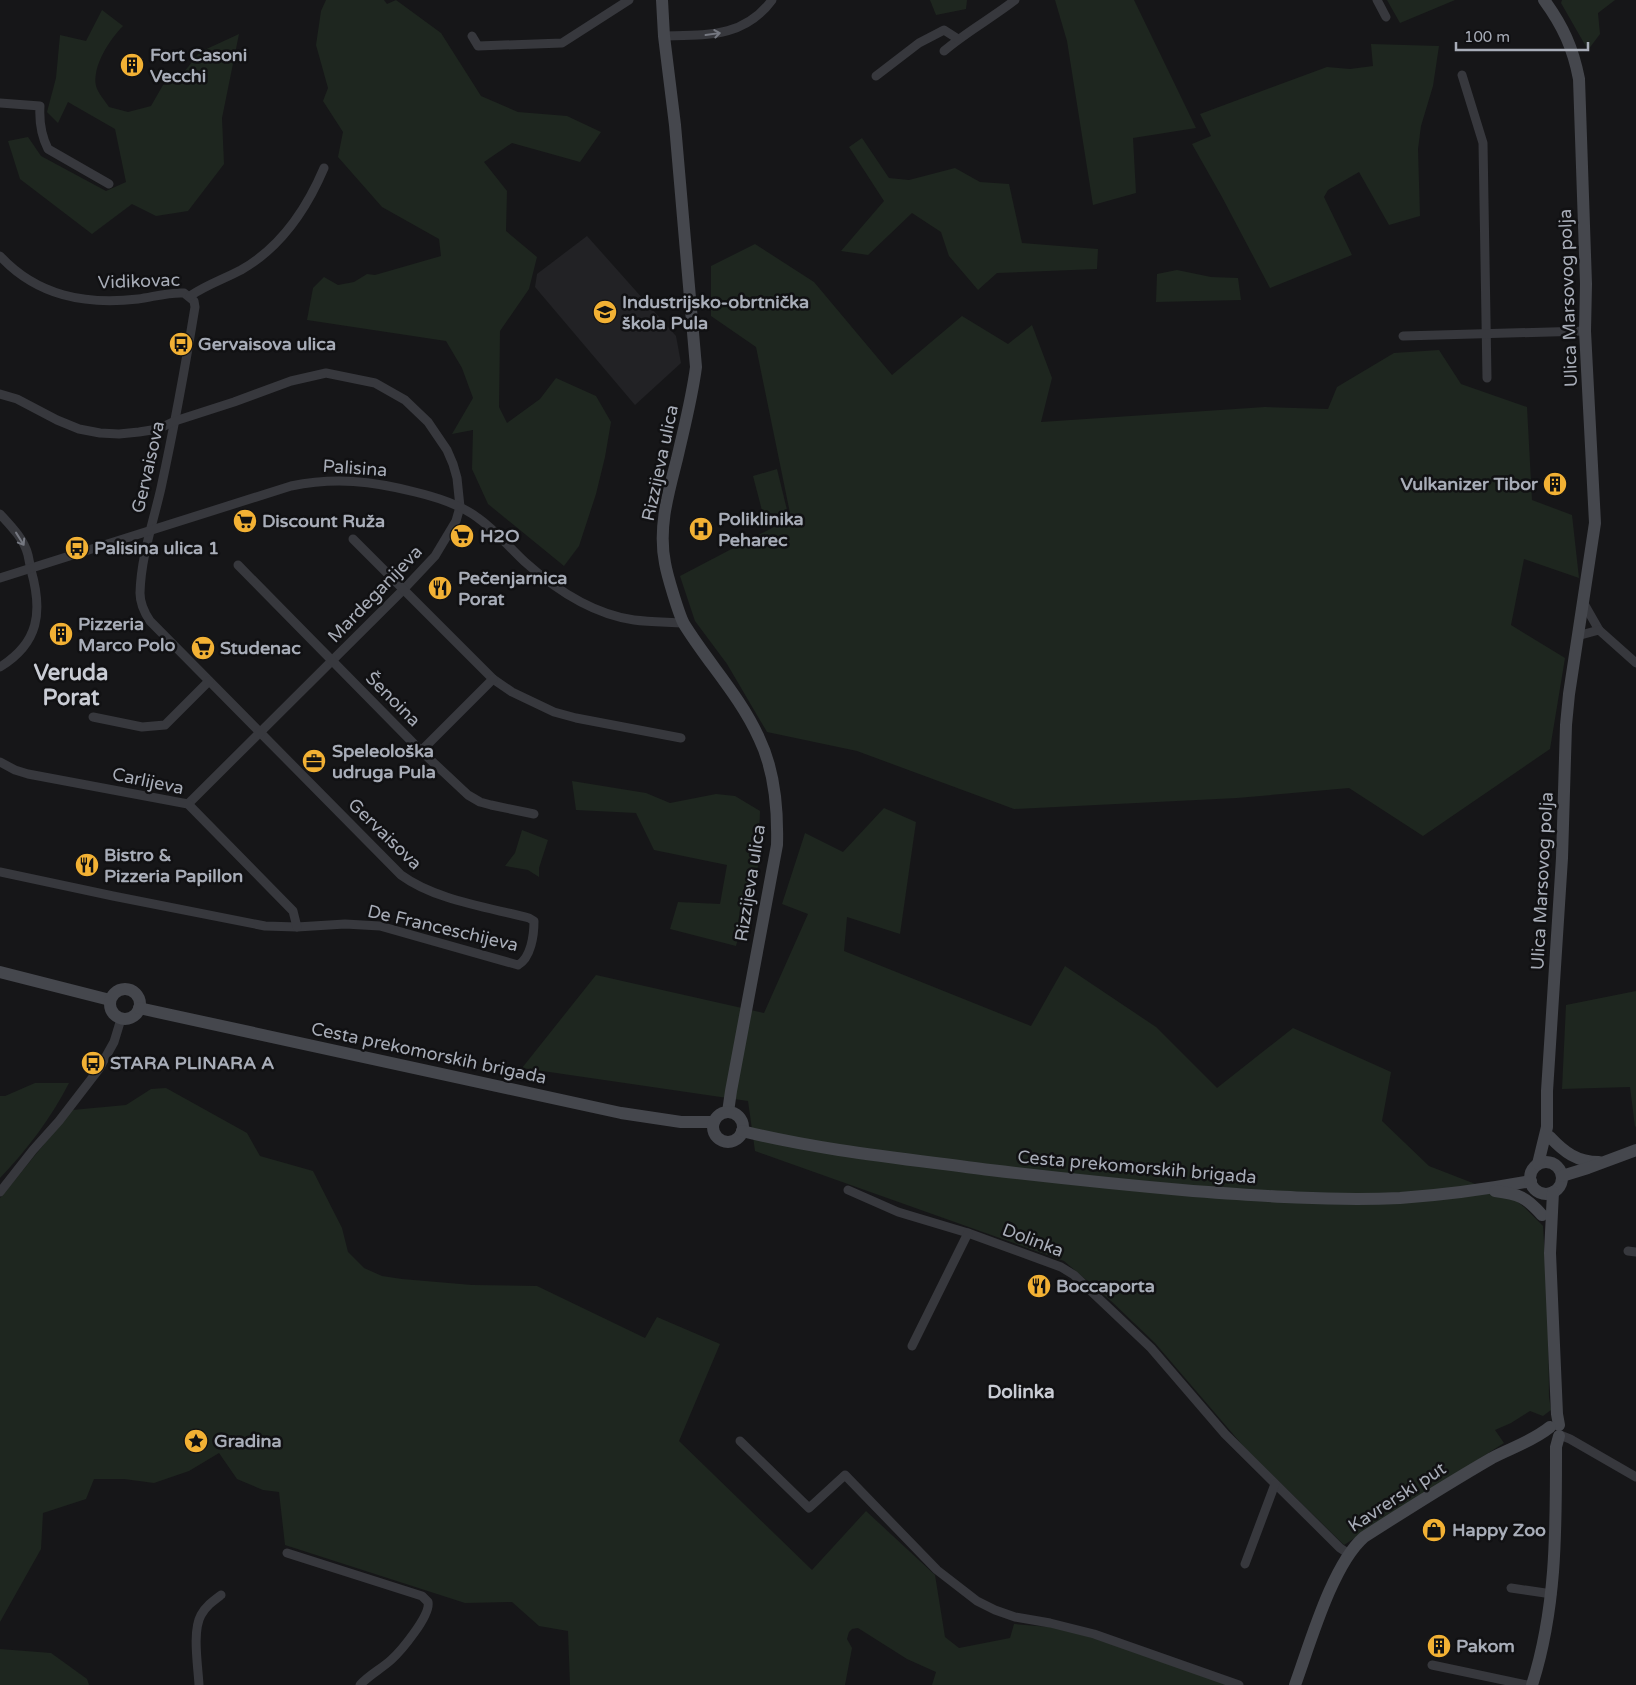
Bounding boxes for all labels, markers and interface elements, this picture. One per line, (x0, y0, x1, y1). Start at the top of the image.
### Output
scale bar (1456, 20, 1588, 52)
text: 100 m (1464, 28, 1510, 46)
one-way arrow (704, 29, 720, 39)
place label: Fort Casoni Vecchi (150, 44, 247, 87)
building icon: Fort Casoni Vecchi (119, 52, 145, 78)
street label: Ulica Marsovog polja (1554, 208, 1582, 388)
street label: Vidikovac (98, 269, 180, 293)
place label: Industrijsko-obrtnička škola Pula (622, 291, 809, 334)
school or university icon: Industrijsko-obrtnička škola Pula (592, 299, 618, 325)
bus stop icon: Gervaisova ulica (168, 331, 194, 357)
place label: Gervaisova ulica (198, 333, 336, 355)
street label: Rizzijeva ulica (637, 403, 683, 523)
street label: Gervaisova (127, 419, 169, 515)
street label: Palisina (322, 455, 388, 481)
building icon: Vulkanizer Tibor (1542, 471, 1568, 497)
place label: Vulkanizer Tibor (1400, 473, 1539, 495)
supermarket icon: Discount Ruža (232, 508, 258, 534)
place label: Poliklinika Peharec (718, 508, 804, 551)
place label: Discount Ruža (262, 510, 385, 532)
hospital icon: Poliklinika Peharec (688, 516, 714, 542)
supermarket icon: H2O (449, 523, 475, 549)
place label: H2O (480, 525, 520, 547)
one-way arrow (15, 531, 25, 545)
bus stop icon: Palisina ulica 1 (64, 535, 90, 561)
place label: Palisina ulica 1 (94, 537, 219, 559)
street label: Mardeganijeva (323, 541, 427, 647)
place label: Pečenjarnica Porat (458, 567, 567, 610)
restaurant icon: Pečenjarnica Porat (427, 575, 453, 601)
place label: Pizzeria Marco Polo (78, 613, 176, 656)
building icon: Pizzeria Marco Polo (48, 621, 74, 647)
supermarket icon: Studenac (190, 635, 216, 661)
place label: Studenac (220, 637, 301, 659)
district label: Veruda Porat (34, 660, 108, 711)
street label: Šenoina (361, 667, 425, 731)
place label: Speleološka udruga Pula (332, 740, 436, 783)
office icon: Speleološka udruga Pula (301, 748, 327, 774)
street label: Carlijeva (110, 763, 186, 799)
street label: Ulica Marsovog polja (1526, 791, 1558, 971)
street label: Gervaisova (344, 794, 426, 874)
street label: Rizzijeva ulica (730, 823, 770, 943)
place label: Bistro & Pizzeria Papillon (104, 844, 243, 887)
restaurant icon: Bistro & Pizzeria Papillon (74, 852, 100, 878)
street label: De Franceschijeva (365, 900, 521, 956)
street label: Cesta prekomorskih brigada (309, 1017, 549, 1089)
bus stop icon: STARA PLINARA A (80, 1050, 106, 1076)
place label: STARA PLINARA A (110, 1052, 274, 1074)
street label: Cesta prekomorskih brigada (1016, 1146, 1258, 1188)
street label: Dolinka (999, 1218, 1067, 1262)
restaurant icon: Boccaporta (1026, 1273, 1052, 1299)
place label: Boccaporta (1056, 1275, 1155, 1297)
district label: Dolinka (987, 1381, 1055, 1403)
place icon: Gradina (183, 1428, 209, 1454)
place label: Gradina (214, 1430, 282, 1452)
street label: Kavrerski put (1344, 1457, 1450, 1537)
shop icon: Happy Zoo (1421, 1517, 1447, 1543)
place label: Happy Zoo (1452, 1519, 1546, 1541)
building icon: Pakom (1426, 1633, 1452, 1659)
place label: Pakom (1456, 1635, 1515, 1657)

